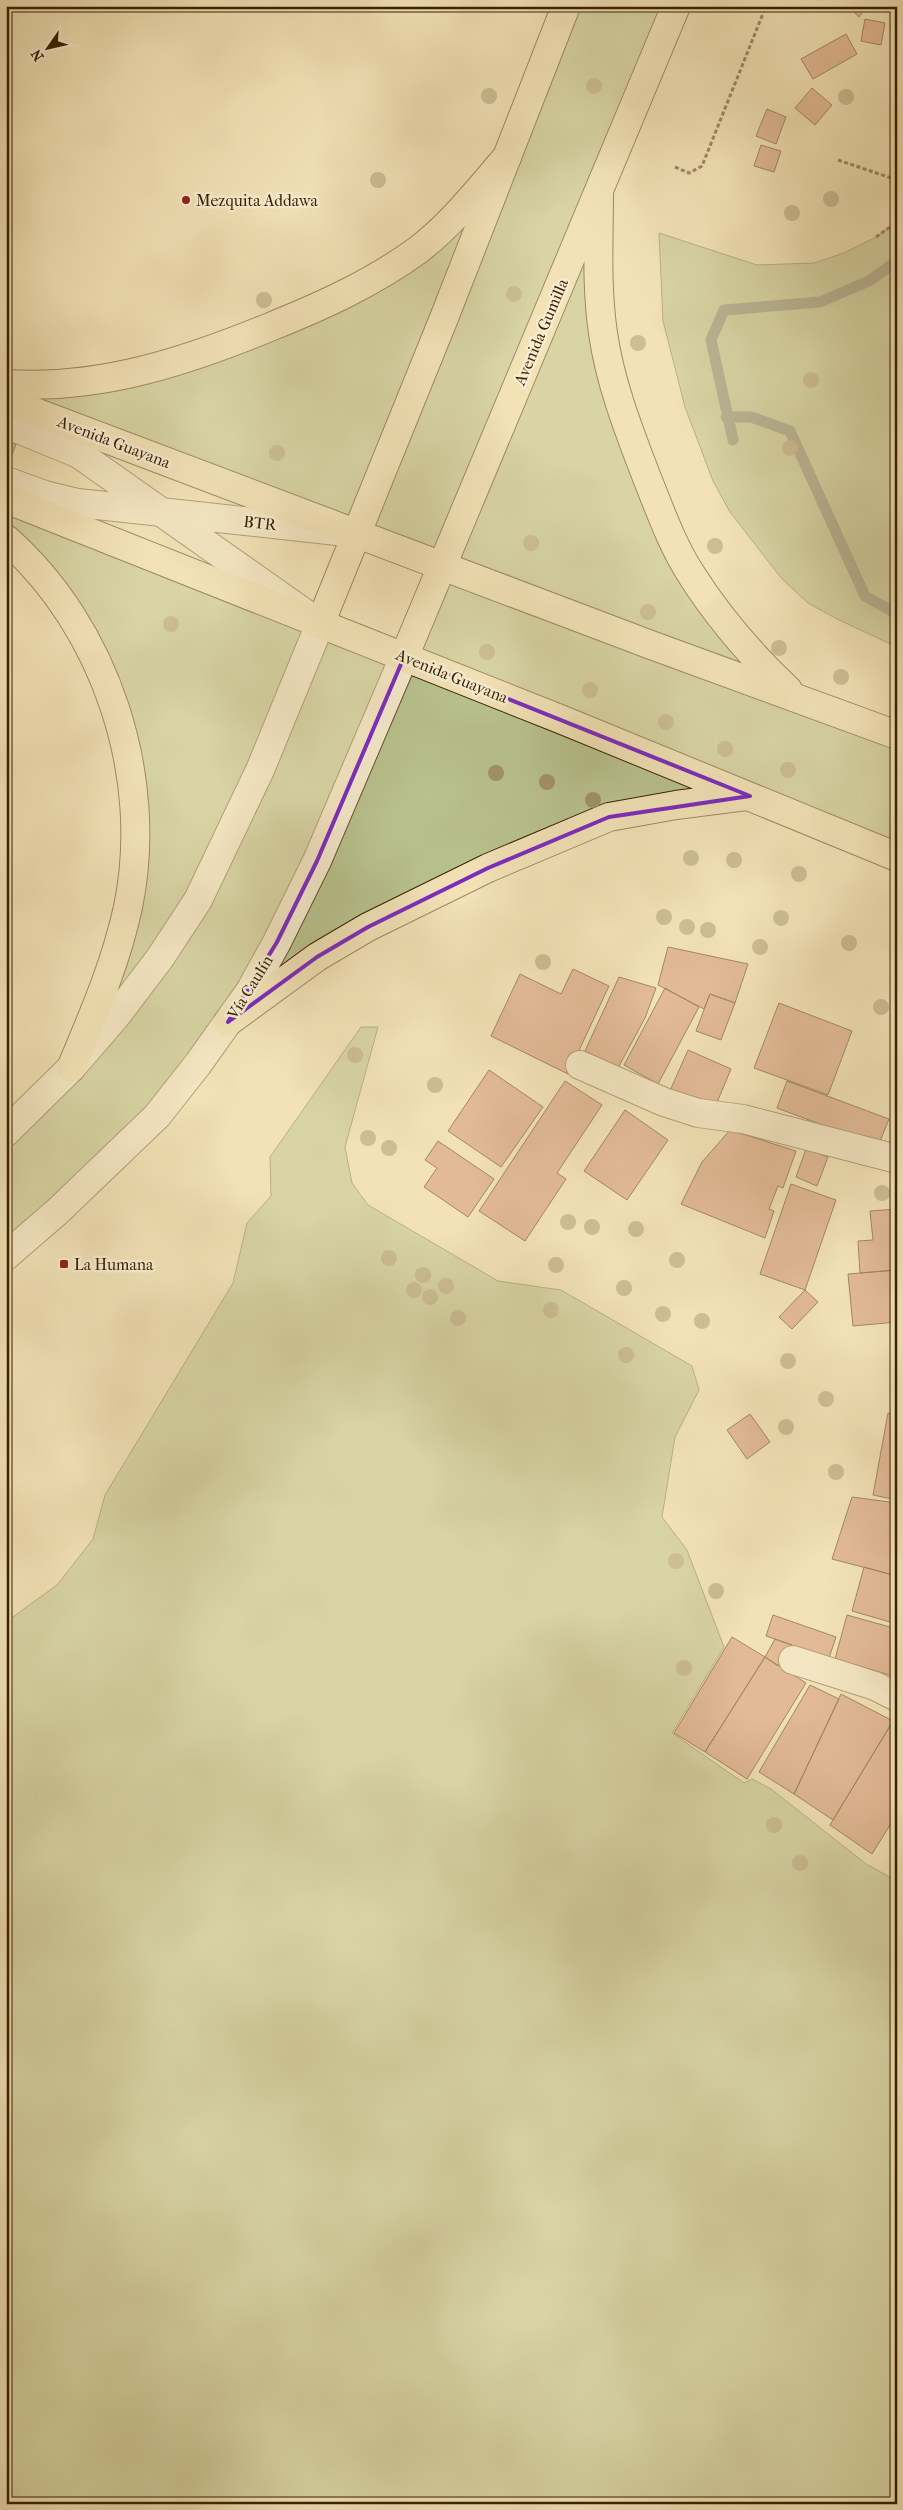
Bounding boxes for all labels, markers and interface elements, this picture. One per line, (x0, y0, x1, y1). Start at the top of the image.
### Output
north arrow (22, 22, 72, 72)
text: N (27, 46, 48, 64)
place label: Mezquita Addawa (196, 191, 319, 210)
marker: Mezquita Addawa (180, 194, 192, 206)
street label: Avenida Gumilla (510, 275, 572, 389)
street label: Avenida Guayana (54, 411, 174, 472)
street label: BTR (243, 512, 279, 534)
street label: Avenida Guayana (392, 645, 511, 707)
street label: Vía Caulín (223, 951, 277, 1023)
place label: La Humana (74, 1255, 154, 1274)
marker: La Humana (58, 1258, 70, 1270)

